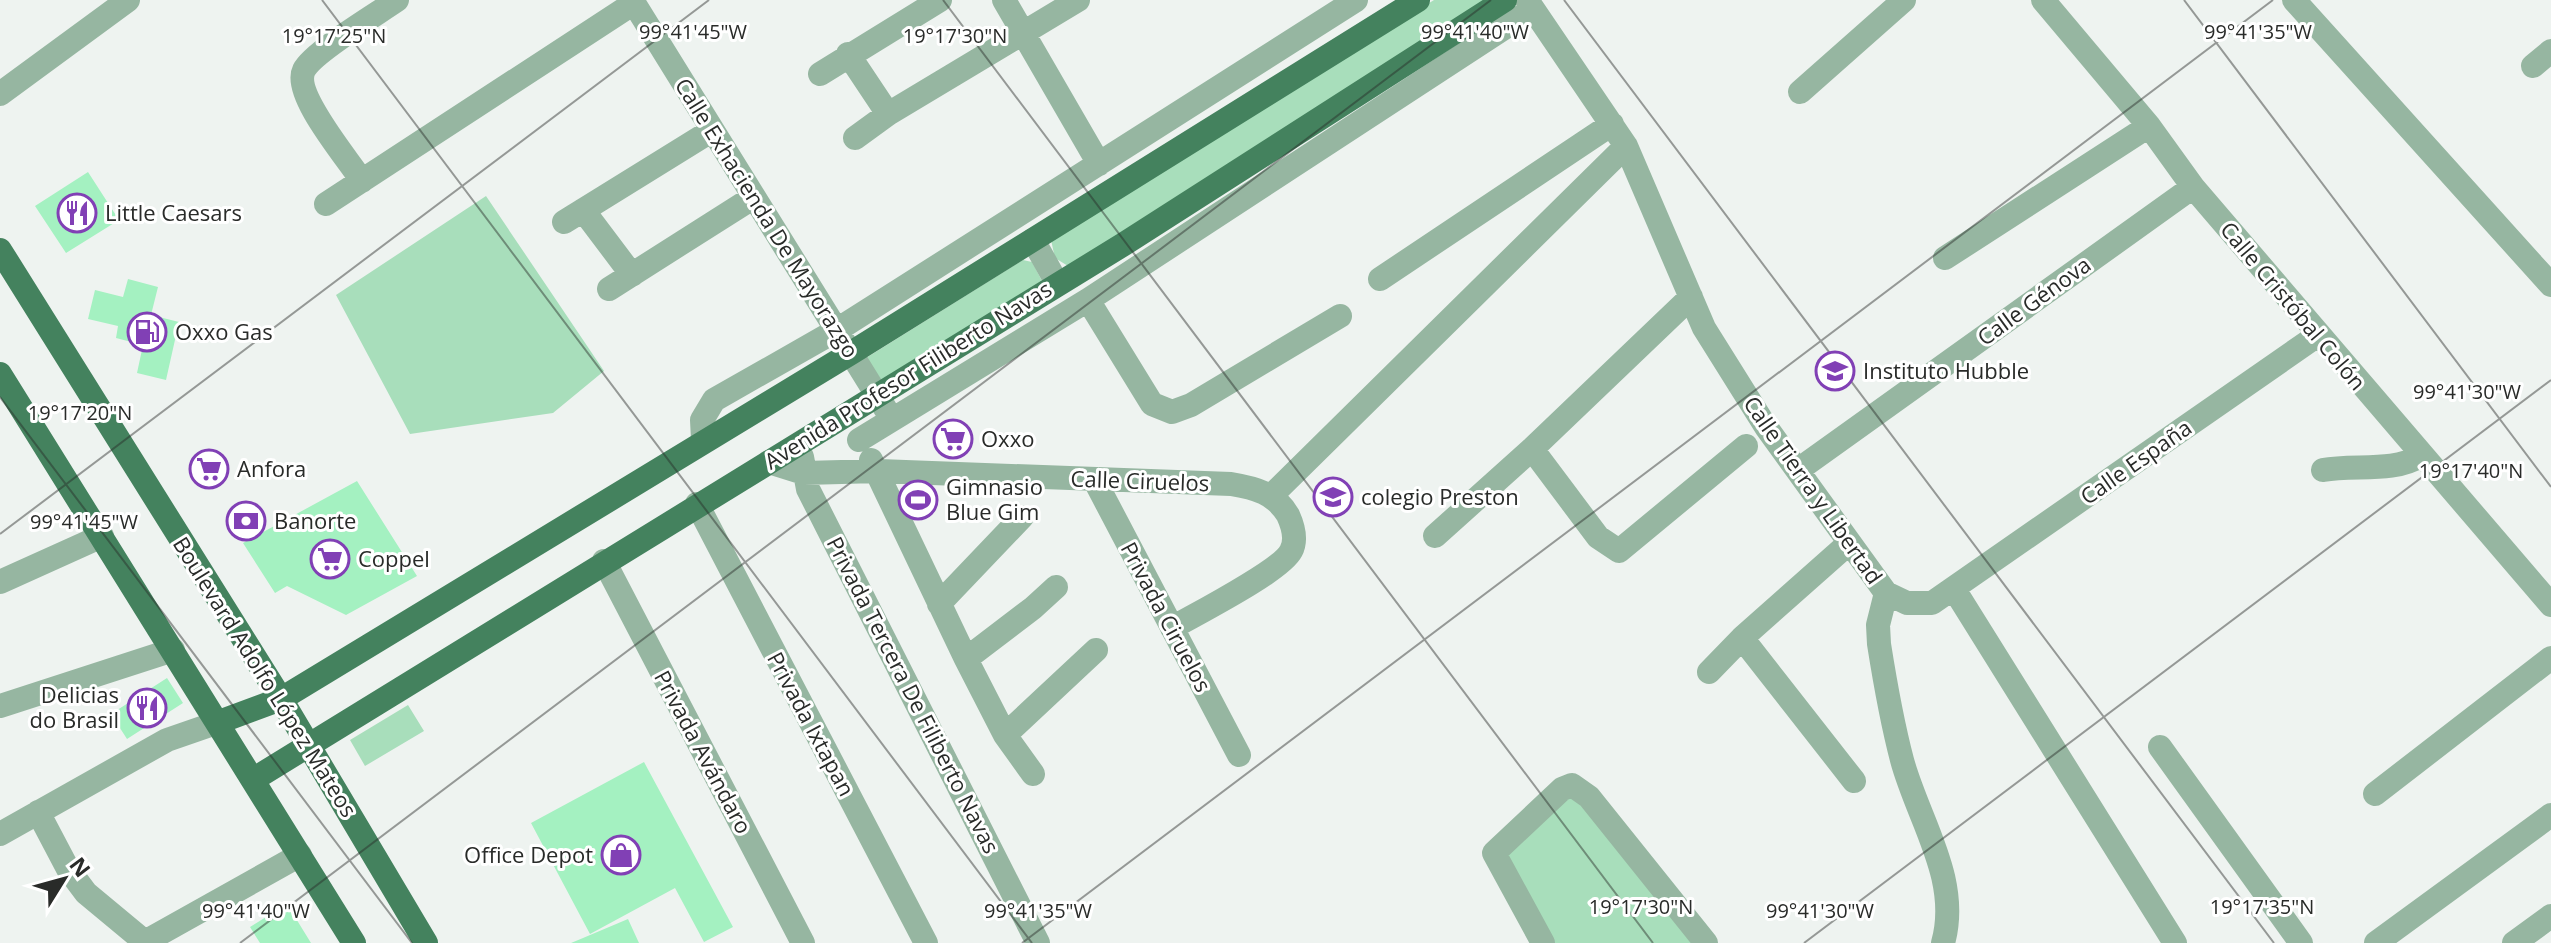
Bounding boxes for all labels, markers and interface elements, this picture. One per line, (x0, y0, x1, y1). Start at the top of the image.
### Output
text: 99°41'45"W (639, 18, 748, 45)
text: 99°41'40"W (1421, 18, 1530, 45)
text: 99°41'35"W (2204, 18, 2313, 45)
text: 19°17'25"N (282, 22, 386, 49)
text: 19°17'30"N (903, 22, 1007, 49)
street label: Calle Exhacienda De Mayorazgo (669, 72, 867, 363)
restaurant icon: Little Caesars (56, 192, 98, 234)
place label: Little Caesars (105, 197, 242, 227)
street label: Calle Cristóbal Colón (2214, 215, 2373, 396)
street label: Calle Génova (1971, 249, 2096, 352)
street label: Avenida Profesor Filiberto Navas (758, 273, 1057, 475)
fuel station icon: Oxxo Gas (126, 311, 168, 353)
place label: Oxxo Gas (175, 316, 273, 346)
school or university icon: Instituto Hubble (1814, 350, 1856, 392)
place label: Instituto Hubble (1863, 355, 2029, 385)
text: 99°41'30"W (2413, 378, 2522, 405)
street label: Calle Tierra y Libertad (1737, 389, 1890, 589)
text: 19°17'20"N (28, 399, 132, 426)
street label: Calle España (2074, 412, 2197, 511)
supermarket icon: Oxxo (932, 418, 974, 460)
place label: Oxxo (981, 423, 1034, 453)
supermarket icon: Anfora (188, 448, 230, 490)
place label: Anfora (237, 453, 306, 483)
text: 19°17'40"N (2419, 457, 2523, 484)
street label: Calle Ciruelos (1070, 463, 1210, 497)
place label: Gimnasio Blue Gim (946, 471, 1043, 526)
school or university icon: colegio Preston (1312, 476, 1354, 518)
sports icon: Gimnasio Blue Gim (897, 479, 939, 521)
place label: colegio Preston (1361, 481, 1519, 511)
bank icon: Banorte (225, 500, 267, 542)
place label: Banorte (274, 505, 356, 535)
text: 99°41'45"W (30, 508, 139, 535)
street label: Boulevard Adolfo López Mateos (167, 531, 365, 822)
street label: Privada Tercera De Filiberto Navas (821, 531, 1007, 858)
street label: Privada Ciruelos (1115, 536, 1219, 697)
supermarket icon: Coppel (309, 538, 351, 580)
place label: Coppel (358, 543, 430, 573)
street label: Privada Ixtapan (761, 646, 863, 801)
street label: Privada Avándaro (648, 665, 760, 838)
place label: Delicias do Brasil (30, 679, 119, 734)
restaurant icon: Delicias do Brasil (126, 687, 168, 729)
shop icon: Office Depot (600, 834, 642, 876)
north arrow (24, 839, 104, 919)
place label: Office Depot (464, 839, 593, 869)
text: N (63, 850, 98, 883)
text: 19°17'30"N (1589, 893, 1693, 920)
text: 19°17'35"N (2210, 893, 2314, 920)
text: 99°41'40"W (202, 897, 311, 924)
text: 99°41'35"W (984, 897, 1093, 924)
text: 99°41'30"W (1766, 897, 1875, 924)

